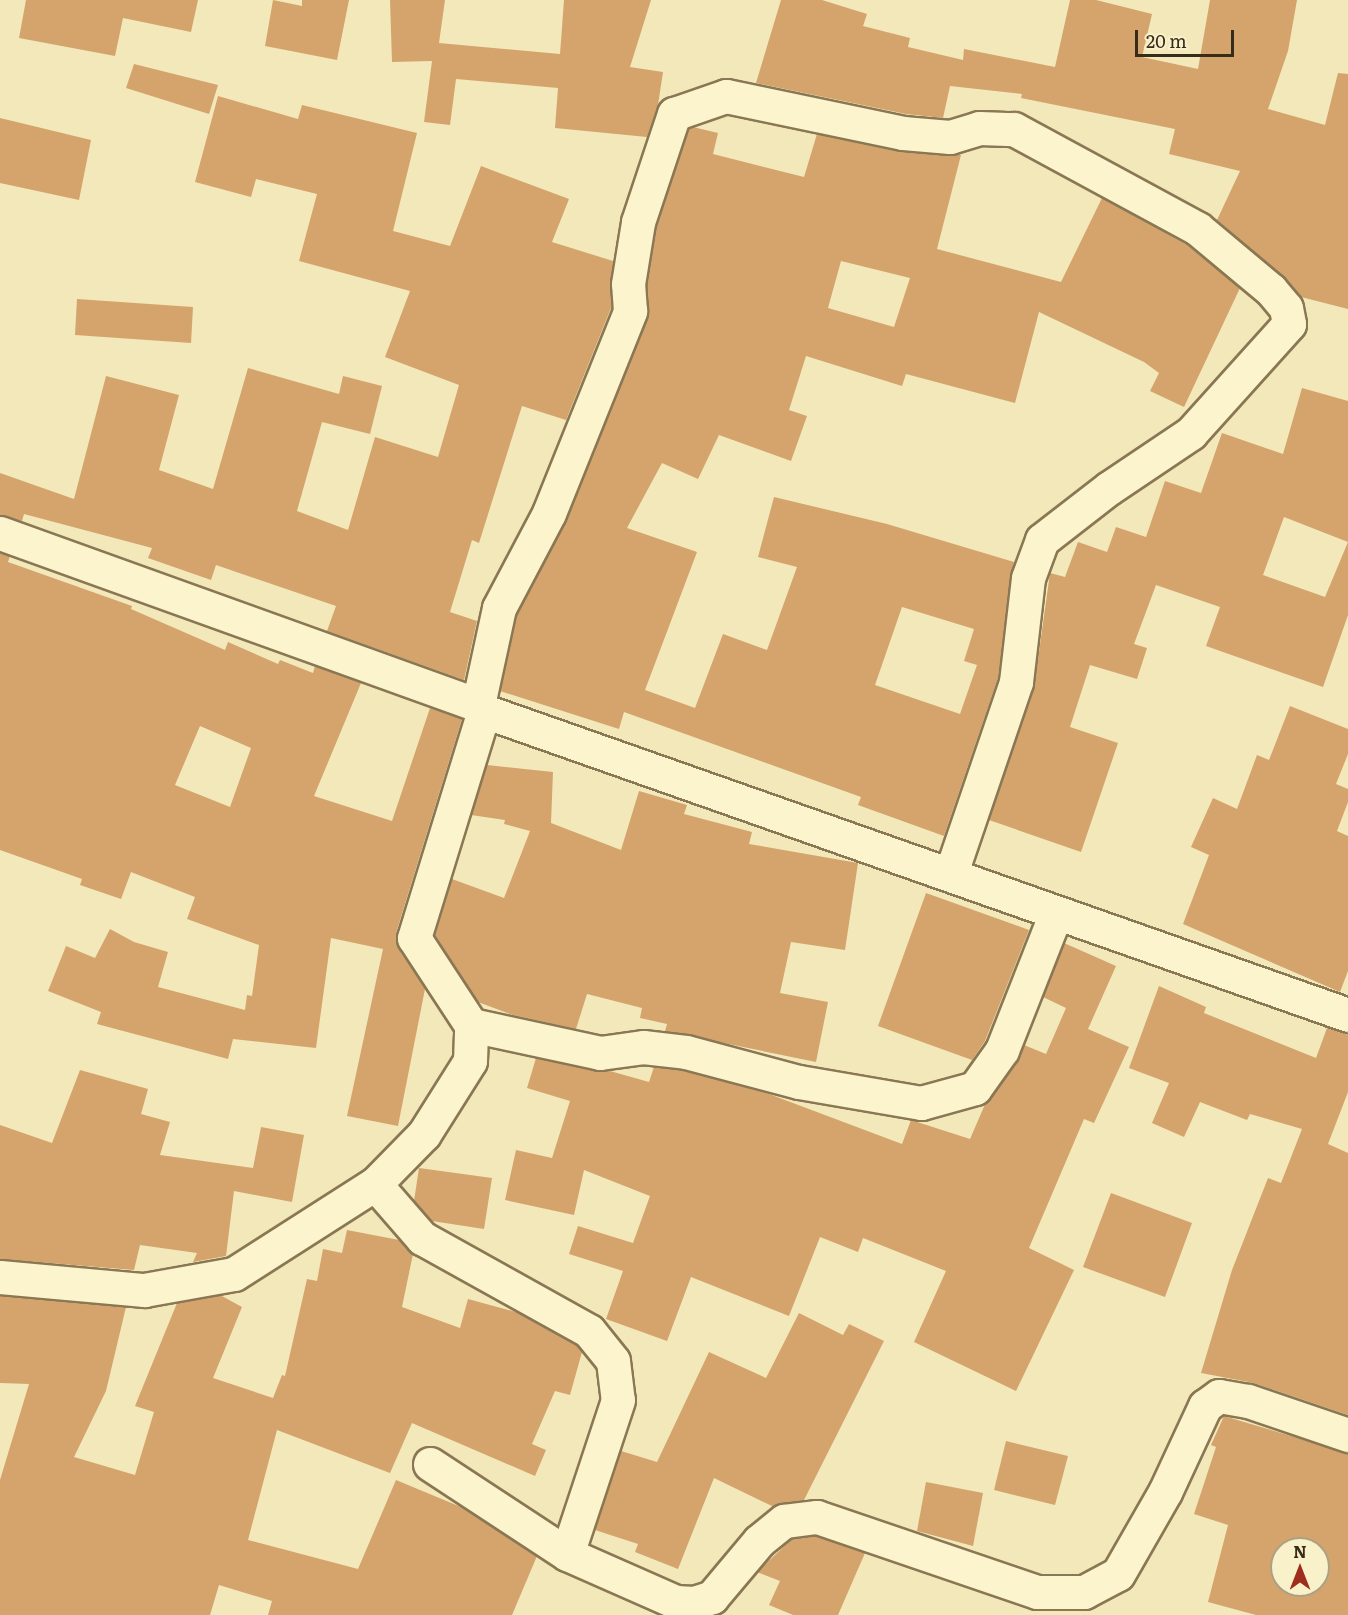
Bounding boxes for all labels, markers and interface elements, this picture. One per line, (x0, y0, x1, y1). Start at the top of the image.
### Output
scale bar (1138, 18, 1237, 56)
text: 20 m (1146, 27, 1187, 54)
north arrow (1270, 1537, 1330, 1597)
text: N (1293, 1539, 1307, 1563)

